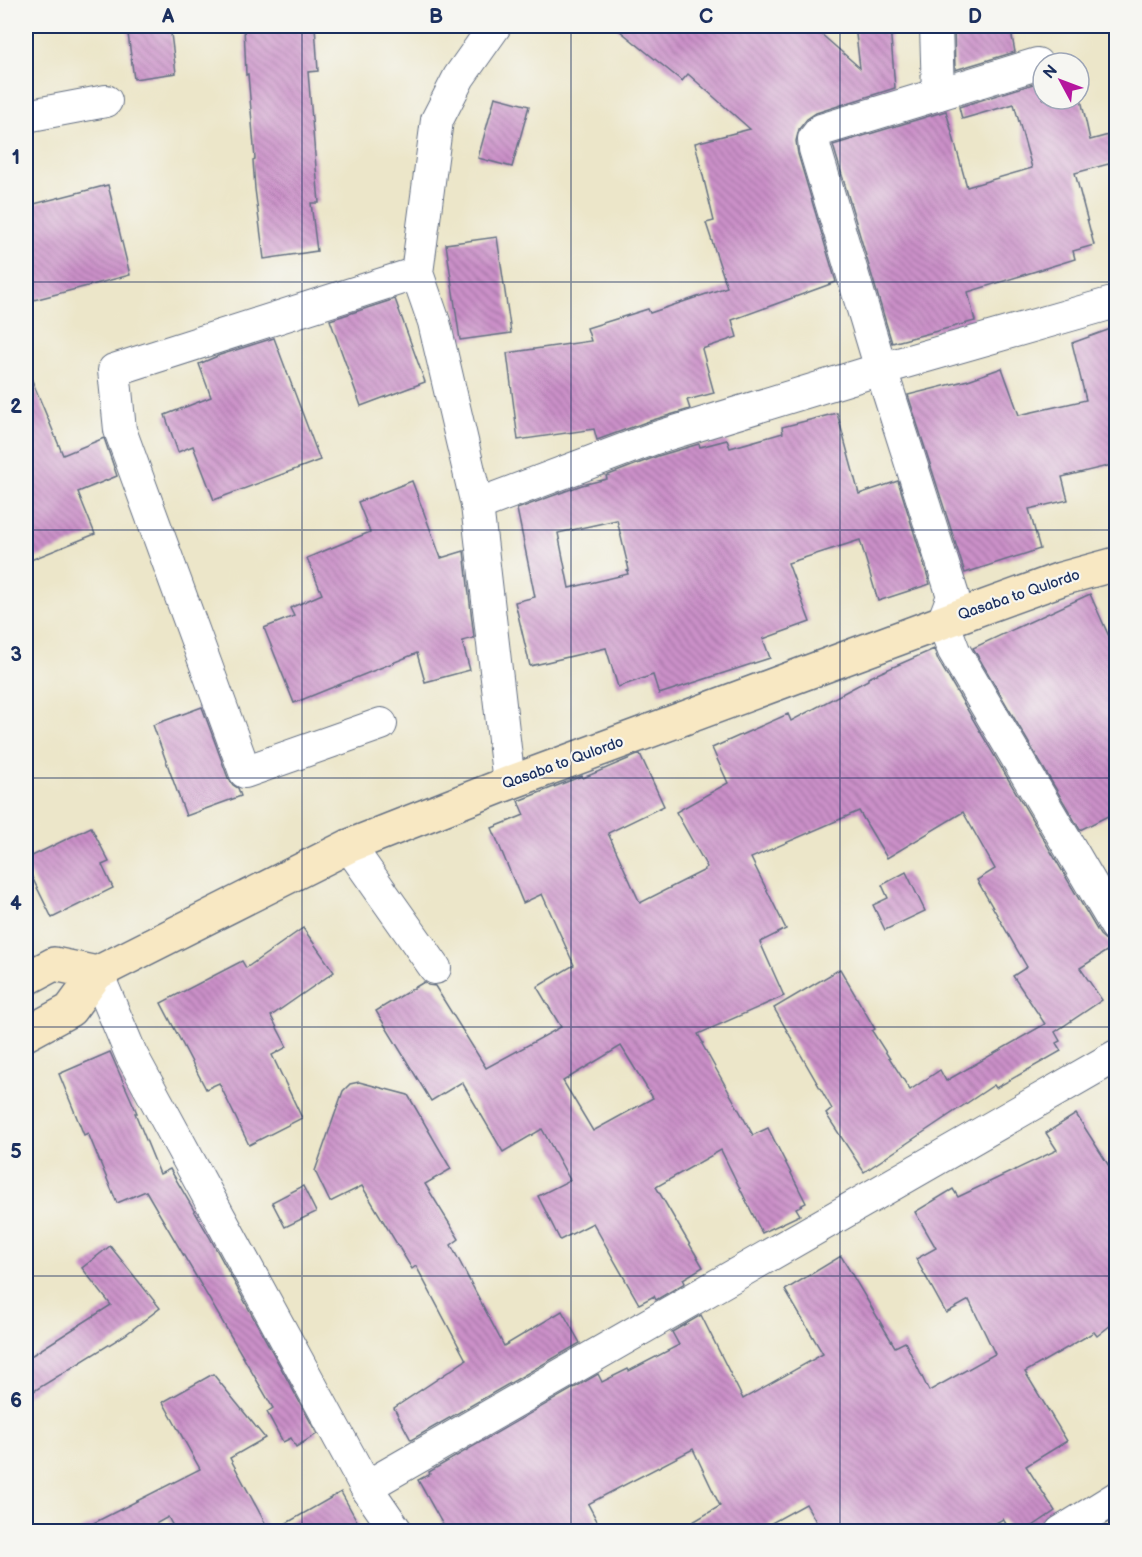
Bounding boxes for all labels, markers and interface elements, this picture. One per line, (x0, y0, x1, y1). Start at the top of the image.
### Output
text: A (161, 5, 175, 29)
text: B (429, 5, 443, 29)
text: C (699, 5, 713, 29)
text: D (968, 5, 982, 29)
north arrow (1031, 51, 1091, 111)
text: N (1040, 61, 1062, 83)
text: 1 (12, 146, 20, 170)
text: 2 (10, 395, 22, 419)
street label: Qasaba to Qulordo (955, 565, 1083, 625)
text: 3 (10, 643, 22, 667)
street label: Qasaba to Qulordo (500, 732, 626, 794)
text: 4 (10, 892, 22, 916)
text: 5 (10, 1140, 22, 1164)
text: 6 (10, 1389, 22, 1413)

